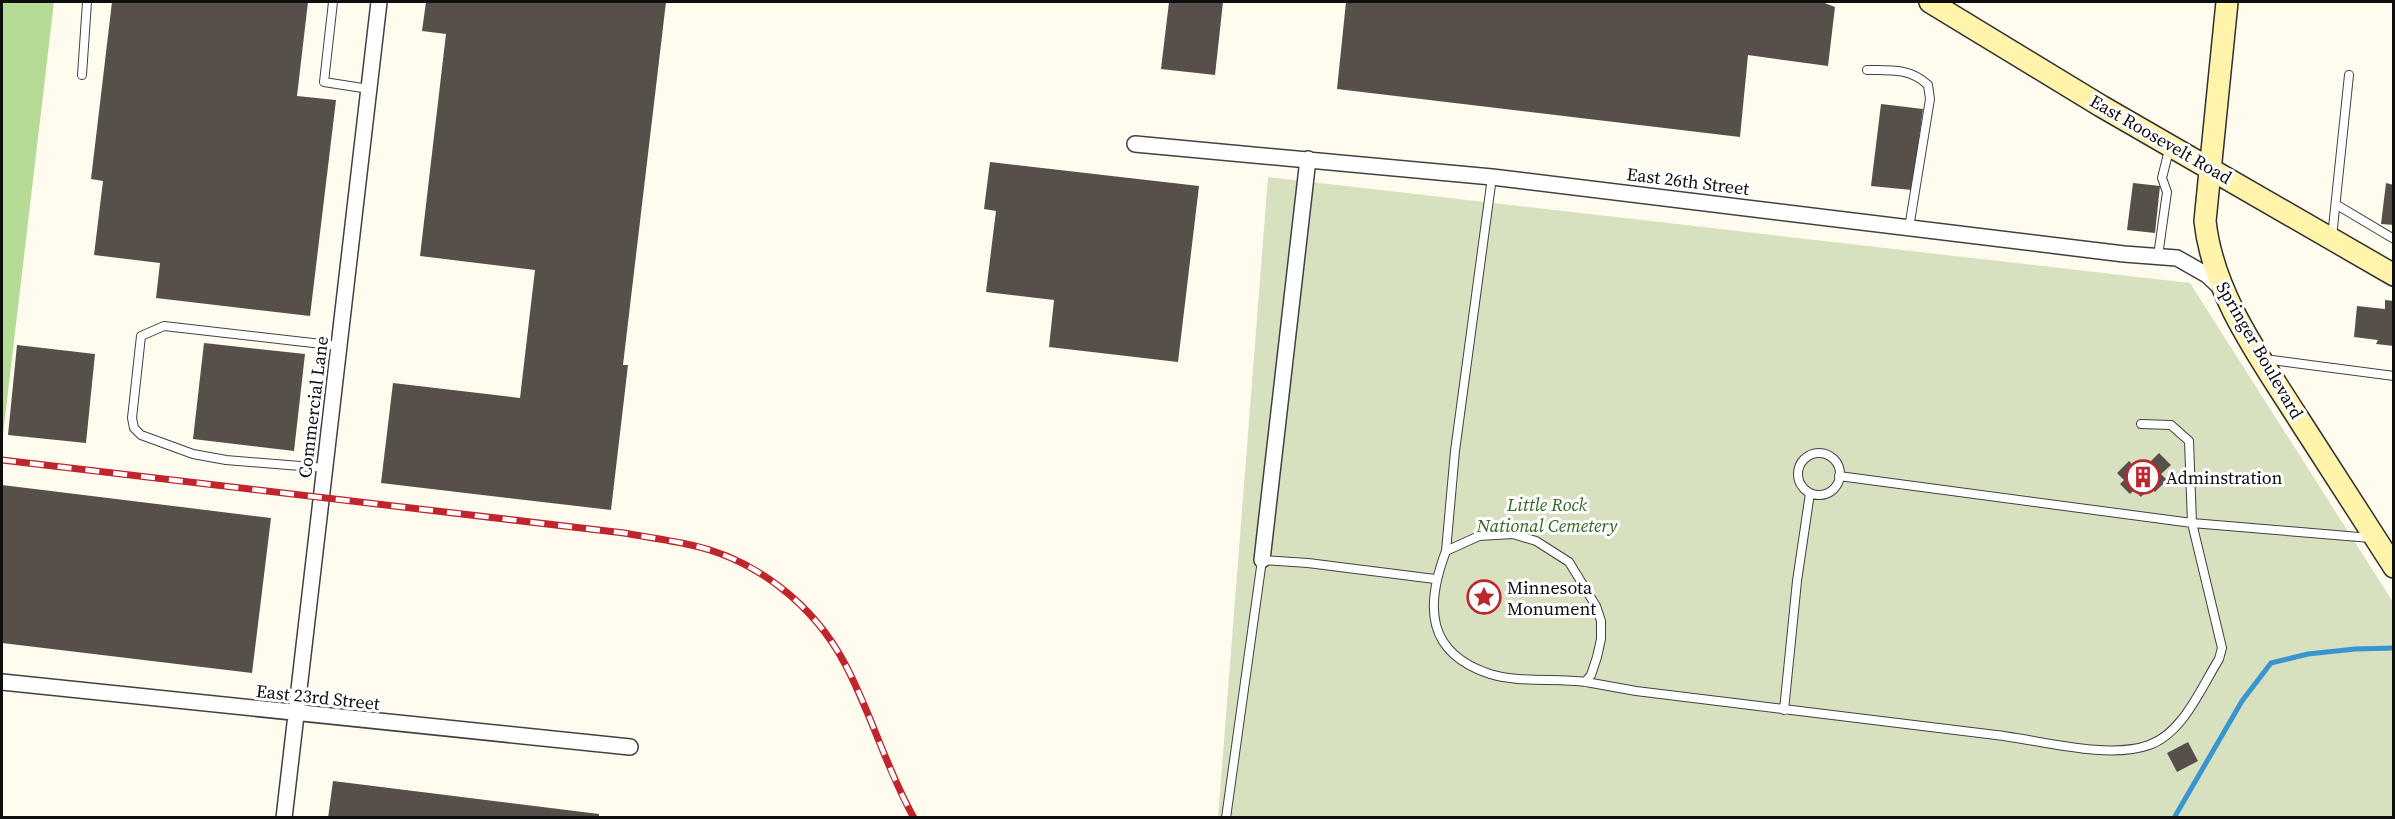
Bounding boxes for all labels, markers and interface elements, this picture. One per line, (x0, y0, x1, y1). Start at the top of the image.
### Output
street label: East Roosevelt Road (2086, 88, 2236, 190)
street label: East 26th Street (1625, 161, 1751, 201)
street label: Springer Boulevard (2210, 277, 2310, 423)
street label: Commercial Lane (292, 334, 334, 480)
building icon: Adminstration (2125, 459, 2161, 495)
place label: Adminstration (2166, 465, 2283, 490)
park label: Little Rock National Cemetery (1476, 492, 1618, 538)
place label: Minnesota Monument (1507, 575, 1596, 621)
place icon: Minnesota Monument (1466, 579, 1502, 615)
street label: East 23rd Street (255, 678, 381, 716)

